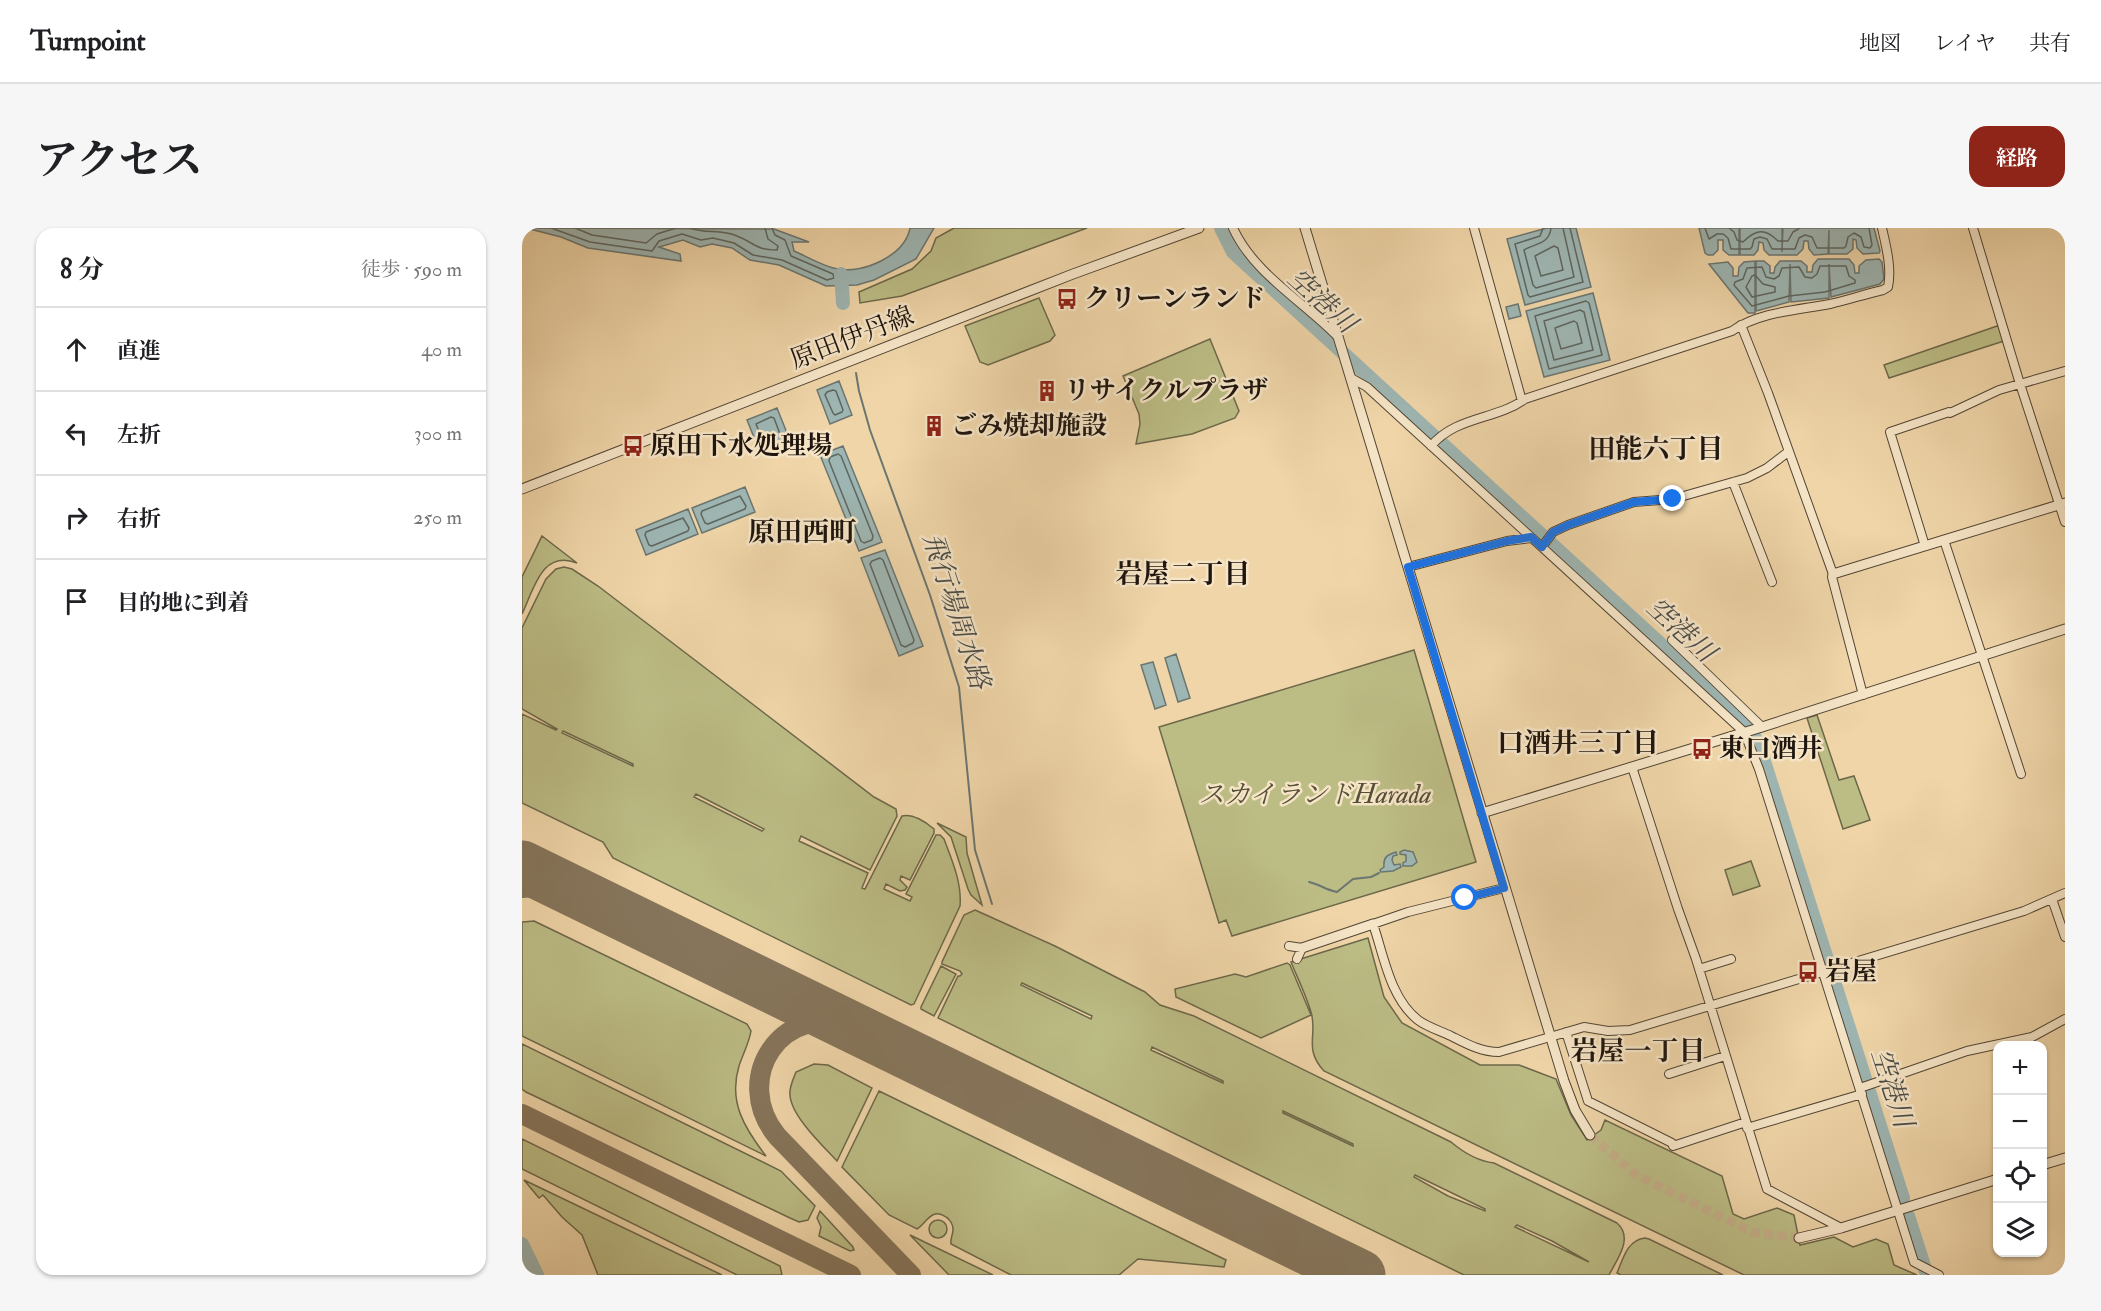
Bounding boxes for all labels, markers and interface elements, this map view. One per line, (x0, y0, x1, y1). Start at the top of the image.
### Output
text: Turnpoint (30, 24, 146, 59)
text: 地図 (1859, 30, 1901, 57)
text: レイヤ (1934, 30, 1996, 57)
text: 共有 (2029, 30, 2071, 57)
button: 経路 (1969, 126, 2065, 187)
text: アクセス (36, 135, 203, 187)
text: 8 分 (60, 254, 104, 286)
text: 徒歩 · 590 m (361, 257, 462, 282)
water label: 空港川 (1281, 262, 1365, 342)
place label: クリーンランド (1084, 283, 1265, 315)
bus stop icon: クリーンランド (1055, 287, 1079, 311)
street label: 原田伊丹線 (786, 300, 918, 376)
icon: ahead (60, 333, 93, 366)
text: 直進 (117, 337, 161, 365)
text: 40 m (421, 337, 462, 362)
place label: リサイクルプラザ (1064, 375, 1268, 407)
building icon: リサイクルプラザ (1035, 379, 1059, 403)
place label: ごみ焼却施設 (951, 410, 1107, 442)
building icon: ごみ焼却施設 (922, 414, 946, 438)
icon: left (60, 417, 93, 450)
text: 左折 (117, 421, 161, 449)
text: 300 m (414, 421, 462, 446)
place label: 原田下水処理場 (650, 430, 832, 462)
district label: 田能六丁目 (1589, 433, 1724, 466)
bus stop icon: 原田下水処理場 (621, 434, 645, 458)
route end (1659, 485, 1685, 511)
icon: right (60, 501, 93, 534)
text: 右折 (117, 505, 161, 533)
text: 250 m (413, 505, 462, 530)
district label: 原田西町 (748, 516, 856, 549)
water label: 飛行場周水路 (915, 529, 997, 695)
district label: 岩屋二丁目 (1116, 558, 1251, 591)
icon: arrive (60, 585, 93, 618)
text: 目的地に到着 (117, 589, 249, 617)
water label: 空港川 (1640, 591, 1724, 671)
district label: 口酒井三丁目 (1497, 727, 1659, 760)
place label: 東口酒井 (1719, 733, 1823, 765)
bus stop icon: 東口酒井 (1690, 737, 1714, 761)
park label: スカイランドHarada (1198, 779, 1432, 811)
route start (1451, 884, 1477, 910)
place label: 岩屋 (1825, 956, 1877, 988)
bus stop icon: 岩屋 (1796, 960, 1820, 984)
district label: 岩屋一丁目 (1571, 1035, 1706, 1068)
map controls (1993, 1041, 2047, 1257)
button: + (1993, 1041, 2047, 1095)
water label: 空港川 (1864, 1044, 1921, 1134)
button: − (1993, 1095, 2047, 1149)
button: locate (1993, 1149, 2047, 1203)
button: layers (1993, 1203, 2047, 1257)

